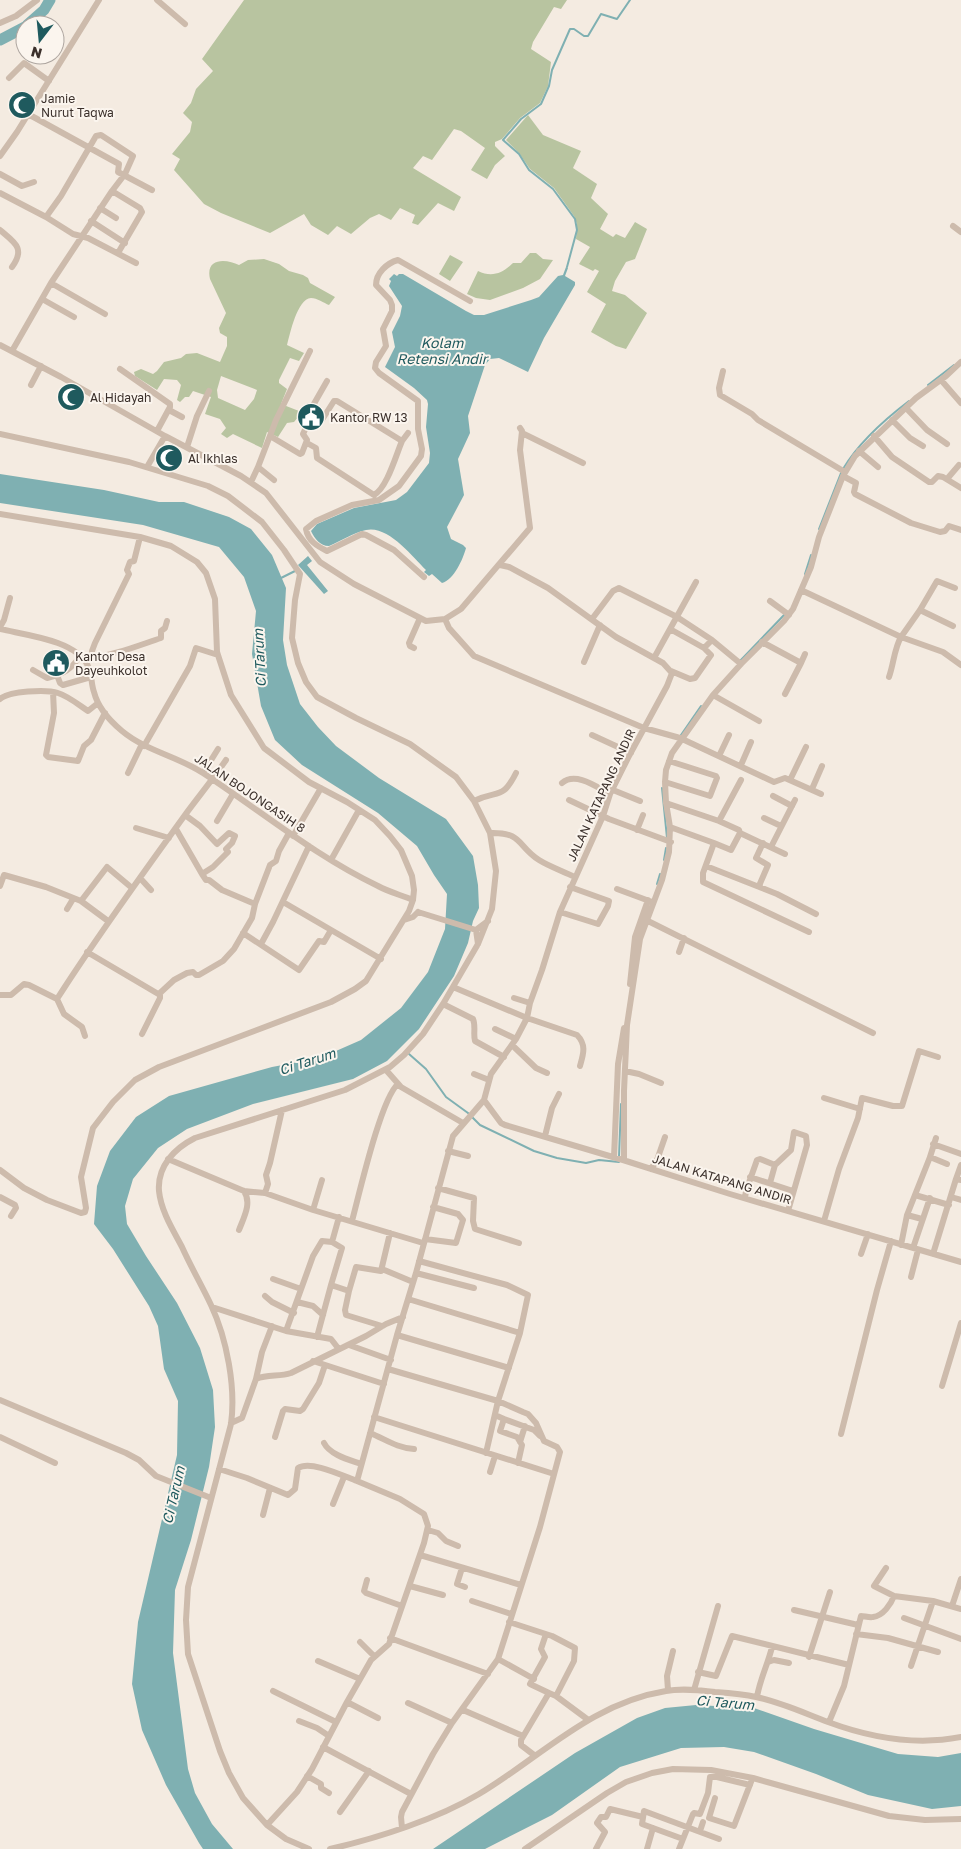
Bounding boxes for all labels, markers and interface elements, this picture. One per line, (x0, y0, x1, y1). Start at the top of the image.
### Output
north arrow (15, 15, 65, 65)
text: N (29, 43, 44, 63)
mosque icon: Jamie Nurut Taqwa (7, 90, 37, 120)
place label: Jamie Nurut Taqwa (41, 91, 114, 120)
water label: Kolam Retensi Andir (397, 334, 490, 367)
mosque icon: Al Hidayah (56, 382, 86, 412)
place label: Al Hidayah (90, 390, 151, 405)
public building icon: Kantor RW 13 (296, 402, 326, 432)
place label: Kantor RW 13 (330, 410, 407, 425)
mosque icon: Al Ikhlas (154, 443, 184, 473)
place label: Al Ikhlas (188, 451, 238, 466)
water label: Ci Tarum (249, 628, 269, 688)
public building icon: Kantor Desa Dayeuhkolot (41, 648, 71, 678)
place label: Kantor Desa Dayeuhkolot (75, 649, 148, 678)
street label: JALAN KATAPANG ANDIR (564, 726, 638, 864)
street label: JALAN BOJONGASIH 8 (192, 750, 308, 836)
water label: Ci Tarum (277, 1044, 338, 1078)
street label: JALAN KATAPANG ANDIR (651, 1151, 793, 1207)
water label: Ci Tarum (158, 1464, 188, 1525)
water label: Ci Tarum (695, 1691, 755, 1713)

